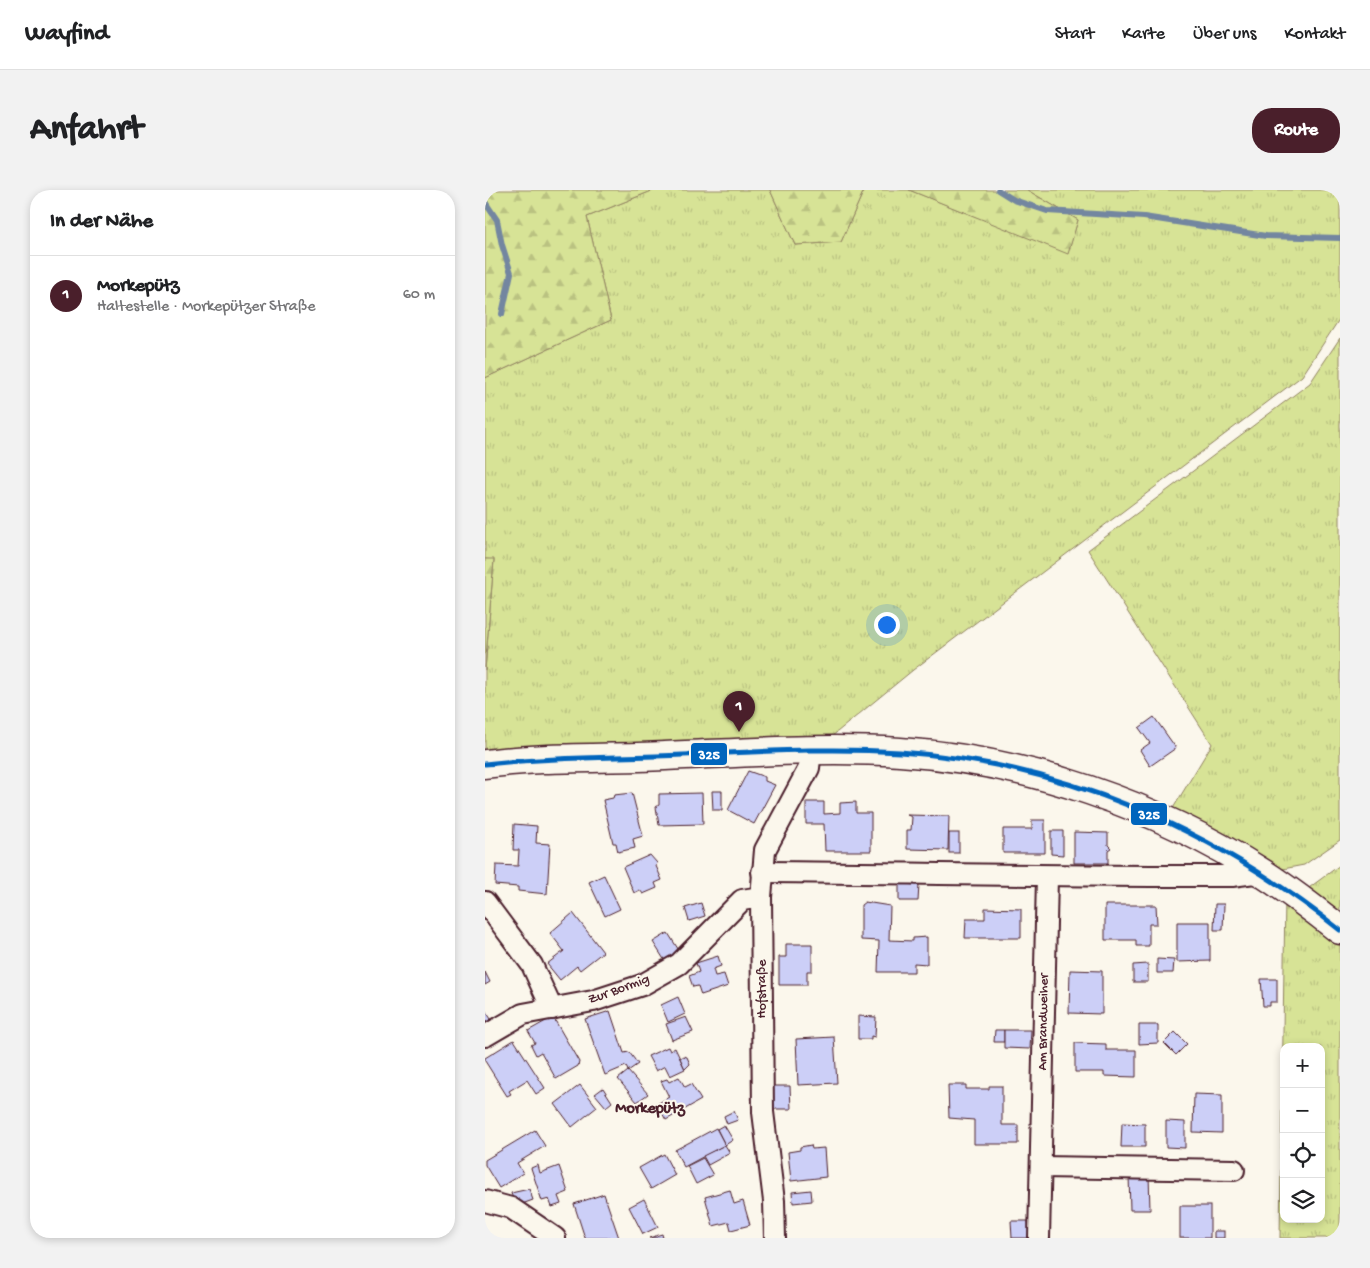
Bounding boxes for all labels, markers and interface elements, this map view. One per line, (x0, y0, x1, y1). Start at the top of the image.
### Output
text: Wayfind (25, 20, 109, 49)
text: Start (1055, 24, 1094, 45)
text: Karte (1122, 24, 1165, 45)
text: Über uns (1193, 24, 1256, 45)
text: Kontakt (1284, 24, 1345, 45)
button: Route (1252, 108, 1340, 153)
text: Anfahrt (30, 110, 143, 151)
text: In der Nähe (50, 210, 153, 235)
text: Morkepütz (97, 275, 179, 298)
text: 1 (63, 286, 69, 305)
text: 60 m (403, 286, 435, 305)
text: Haltestelle · Morkepützer Straße (97, 298, 316, 317)
your location (874, 612, 900, 638)
pin: 1 (723, 691, 755, 732)
line badge: 325 (690, 742, 728, 766)
text: 325 (697, 748, 720, 765)
line badge: 325 (1130, 802, 1168, 826)
text: 325 (1137, 808, 1160, 825)
street label: Hofstraße (754, 959, 771, 1018)
street label: Zur Bormig (586, 971, 652, 1009)
street label: Am Brandweiher (1035, 972, 1053, 1071)
map controls (1280, 1043, 1325, 1223)
button: + (1280, 1043, 1325, 1088)
button: − (1280, 1088, 1325, 1133)
district label: Morkepütz (615, 1100, 686, 1119)
button: locate (1280, 1133, 1325, 1178)
button: layers (1280, 1178, 1325, 1223)

